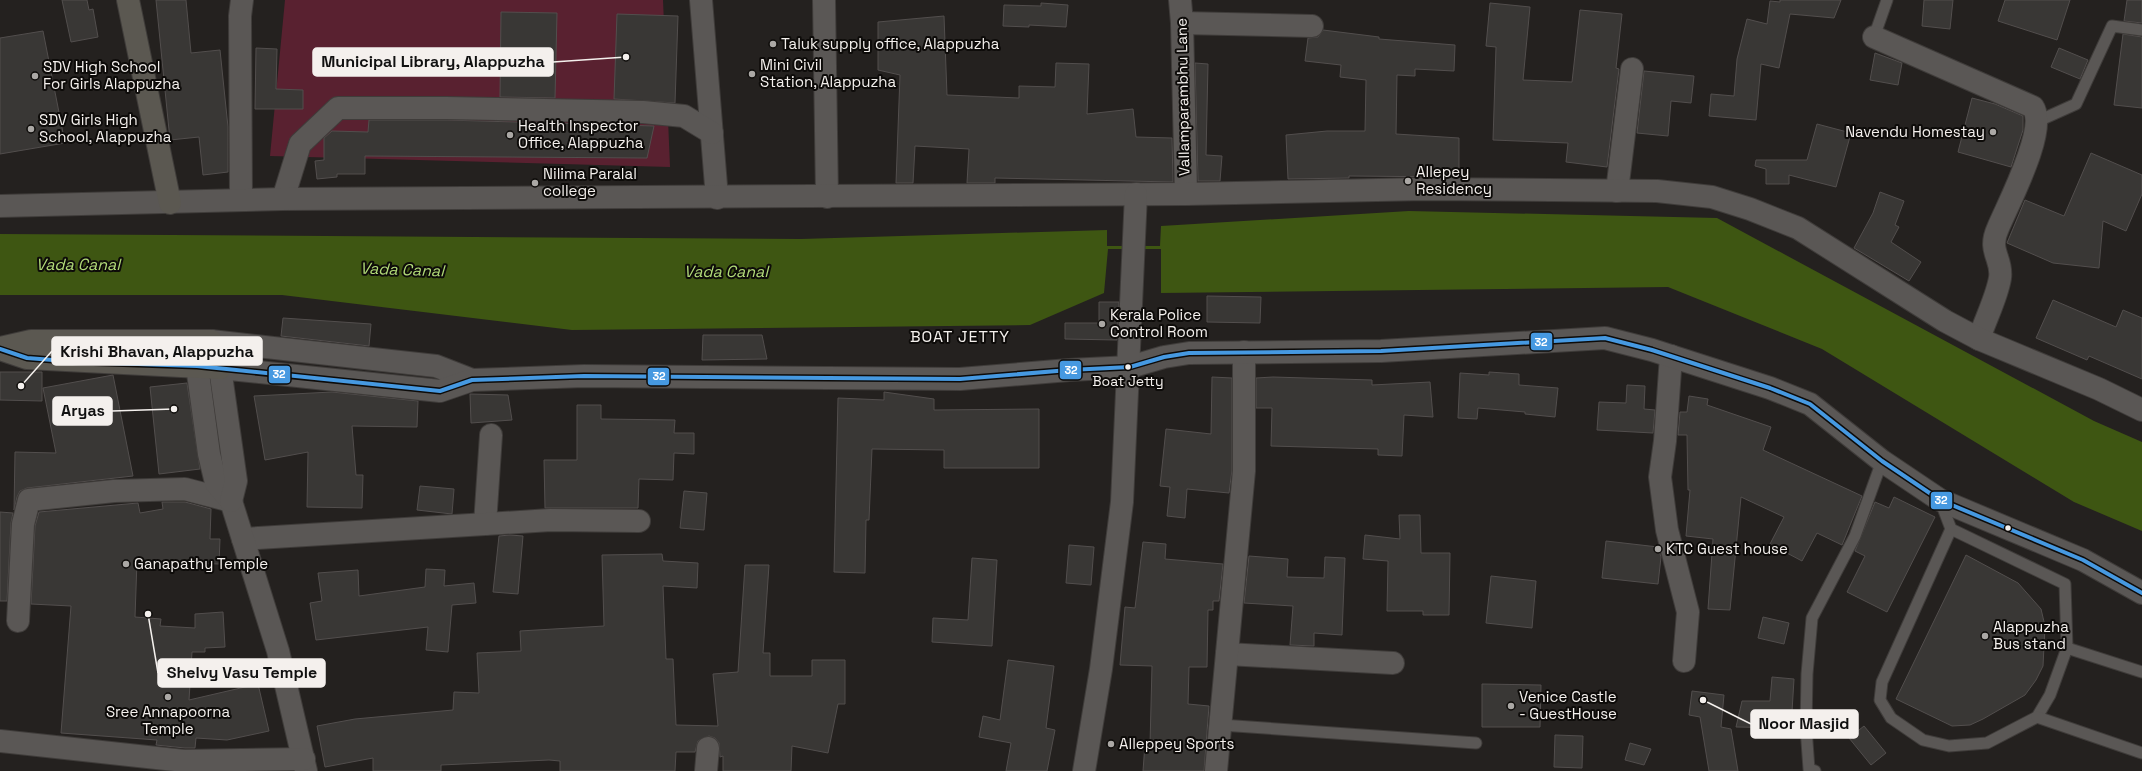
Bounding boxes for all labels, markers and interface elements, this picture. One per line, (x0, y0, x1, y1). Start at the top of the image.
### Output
street label: Vallamparambhu Lane (1172, 18, 1193, 176)
place label: Taluk supply office, Alappuzha (781, 34, 1000, 53)
marker: Taluk supply office, Alappuzha (768, 39, 778, 49)
callout: Municipal Library, Alappuzha (313, 48, 553, 76)
text: Municipal Library, Alappuzha (321, 51, 545, 72)
place label: Mini Civil Station, Alappuzha (760, 55, 896, 91)
place label: SDV High School For Girls Alappuzha (43, 57, 181, 93)
marker: Mini Civil Station, Alappuzha (747, 69, 757, 79)
marker: SDV High School For Girls Alappuzha (30, 71, 40, 81)
place label: SDV Girls High School, Alappuzha (39, 110, 172, 146)
place label: Health Inspector Office, Alappuzha (518, 116, 644, 152)
place label: Navendu Homestay (1845, 122, 1985, 141)
marker: SDV Girls High School, Alappuzha (26, 124, 36, 134)
marker: Navendu Homestay (1988, 127, 1998, 137)
marker: Health Inspector Office, Alappuzha (505, 130, 515, 140)
place label: Allepey Residency (1416, 162, 1492, 198)
place label: Nilima Paralal college (543, 164, 637, 200)
marker: Allepey Residency (1403, 176, 1413, 186)
marker: Nilima Paralal college (530, 178, 540, 188)
water label: Vada Canal (36, 254, 122, 275)
water label: Vada Canal (359, 258, 447, 282)
water label: Vada Canal (684, 261, 770, 282)
place label: Kerala Police Control Room (1110, 305, 1208, 341)
marker: Kerala Police Control Room (1097, 319, 1107, 329)
district label: BOAT JETTY (910, 326, 1010, 347)
line badge: 32 (1530, 332, 1553, 351)
text: 32 (1534, 335, 1548, 349)
callout: Krishi Bhavan, Alappuzha (52, 337, 262, 365)
text: Krishi Bhavan, Alappuzha (60, 341, 254, 362)
line badge: 32 (1059, 360, 1082, 380)
marker: Boat Jetty (1123, 362, 1133, 372)
text: 32 (1064, 363, 1078, 377)
line badge: 32 (268, 365, 291, 384)
text: 32 (272, 367, 286, 381)
line badge: 32 (647, 367, 670, 386)
text: 32 (652, 369, 666, 383)
place label: Boat Jetty (1092, 372, 1164, 390)
callout: Aryas (53, 397, 112, 425)
text: Aryas (61, 400, 105, 421)
line badge: 32 (1930, 491, 1953, 510)
text: 32 (1934, 493, 1948, 507)
unlabelled marker (2003, 523, 2013, 533)
place label: KTC Guest house (1666, 539, 1788, 558)
marker: KTC Guest house (1653, 544, 1663, 554)
place label: Ganapathy Temple (134, 554, 268, 573)
marker: Ganapathy Temple (121, 559, 131, 569)
place label: Alappuzha Bus stand (1993, 617, 2069, 653)
marker: Alappuzha Bus stand (1980, 631, 1990, 641)
callout: Shelvy Vasu Temple (158, 659, 325, 687)
text: Shelvy Vasu Temple (167, 662, 317, 683)
place label: Venice Castle - GuestHouse (1519, 687, 1617, 723)
marker: Sree Annapoorna Temple (163, 692, 173, 702)
marker: Venice Castle - GuestHouse (1506, 701, 1516, 711)
place label: Sree Annapoorna Temple (106, 702, 230, 738)
callout: Noor Masjid (1751, 710, 1858, 738)
text: Noor Masjid (1758, 713, 1850, 734)
place label: Alleppey Sports (1119, 734, 1235, 753)
marker: Alleppey Sports (1106, 739, 1116, 749)

